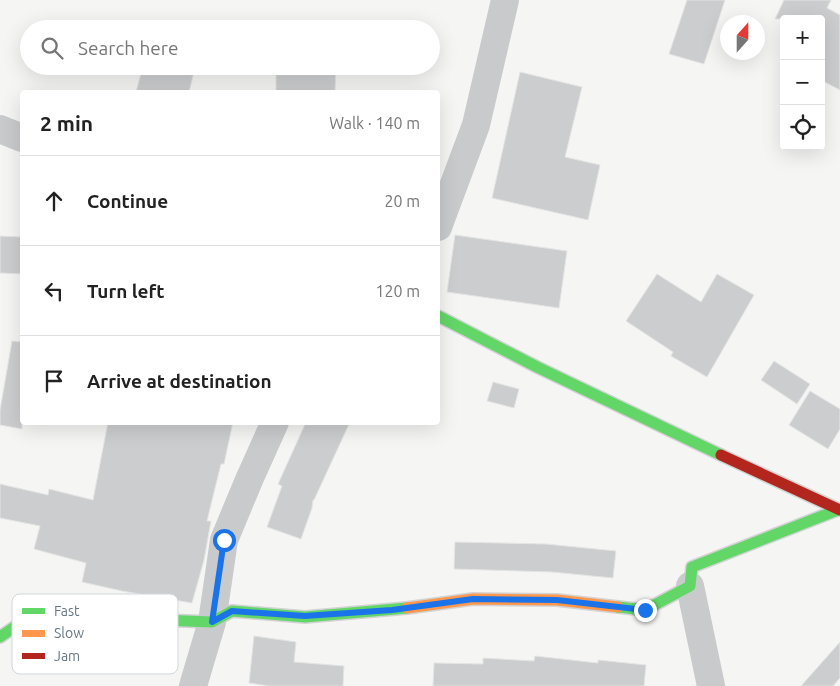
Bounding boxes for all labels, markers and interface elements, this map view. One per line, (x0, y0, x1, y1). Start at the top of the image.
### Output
north arrow (720, 15, 765, 60)
map controls (780, 15, 825, 150)
button: + (780, 15, 825, 60)
search box (20, 20, 440, 75)
icon: search (38, 34, 66, 62)
text: Search here (78, 37, 178, 59)
button: − (780, 60, 825, 105)
button: locate (780, 105, 825, 150)
text: 2 min (40, 111, 93, 135)
text: Walk · 140 m (329, 114, 420, 132)
icon: ahead (40, 187, 68, 215)
text: Continue (87, 190, 168, 212)
text: 20 m (384, 192, 420, 210)
icon: left (40, 277, 68, 305)
text: Turn left (87, 280, 165, 302)
text: 120 m (375, 282, 420, 300)
icon: arrive (40, 367, 68, 395)
text: Arrive at destination (87, 370, 272, 392)
route start (213, 529, 236, 552)
legend (12, 594, 178, 674)
route end (634, 599, 657, 622)
text: Fast (54, 603, 80, 619)
text: Slow (54, 625, 84, 641)
text: Jam (54, 648, 80, 664)

